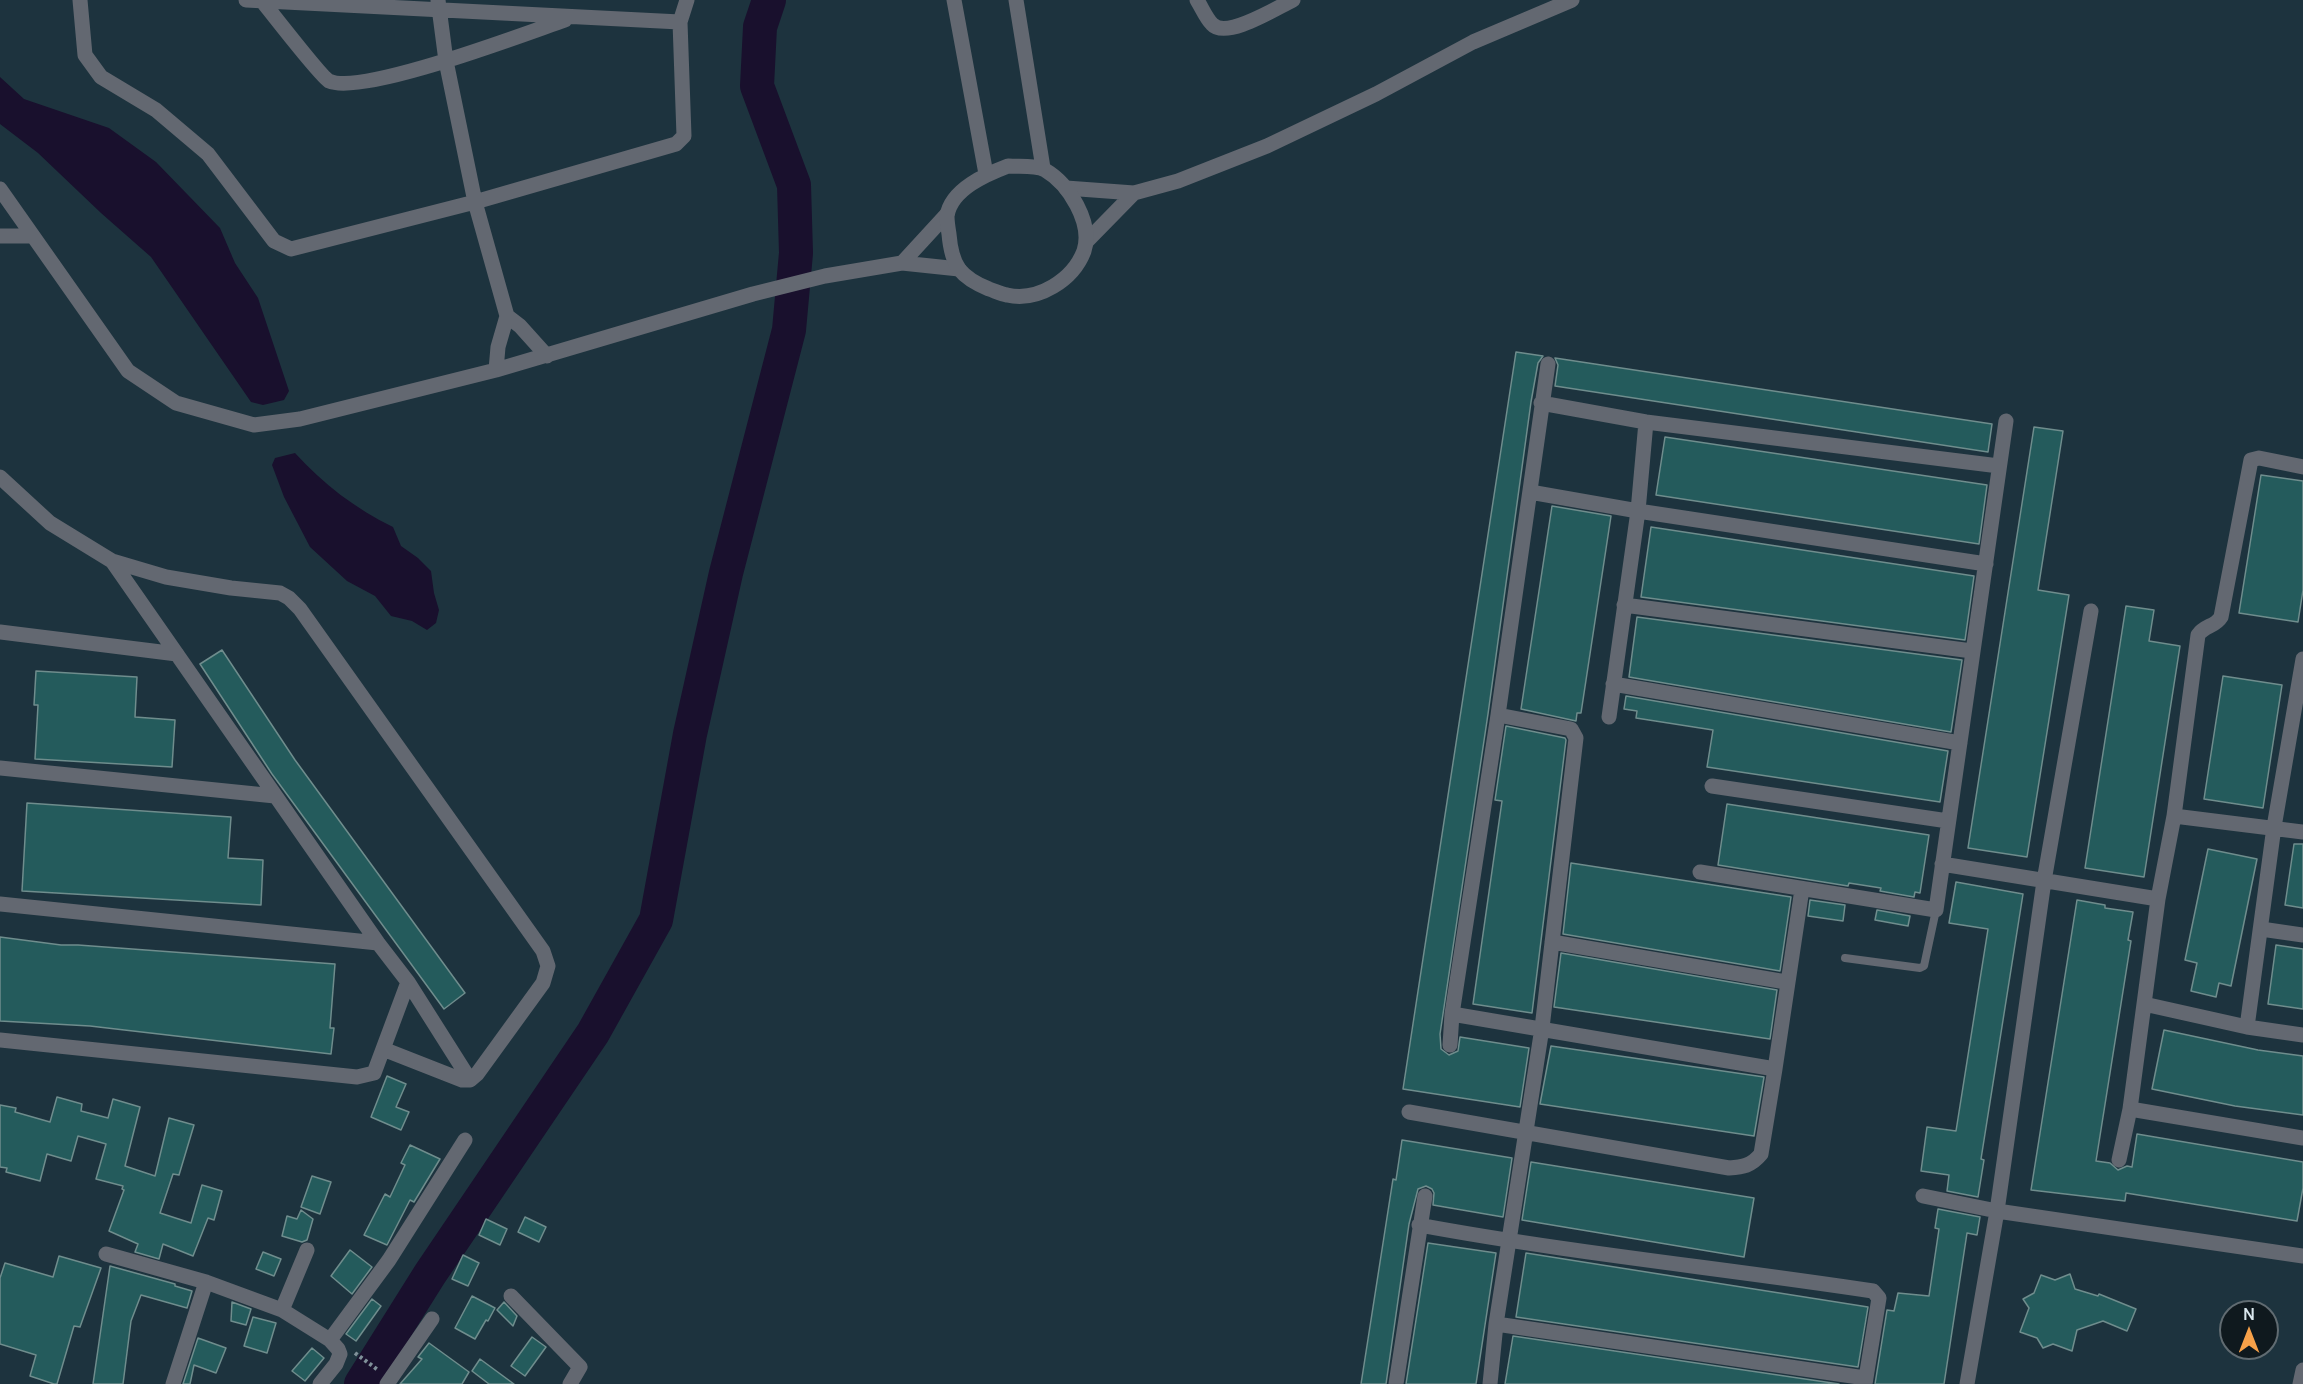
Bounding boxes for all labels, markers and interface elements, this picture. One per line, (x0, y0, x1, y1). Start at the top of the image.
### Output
north arrow (2219, 1300, 2279, 1360)
text: N (2243, 1303, 2255, 1325)

